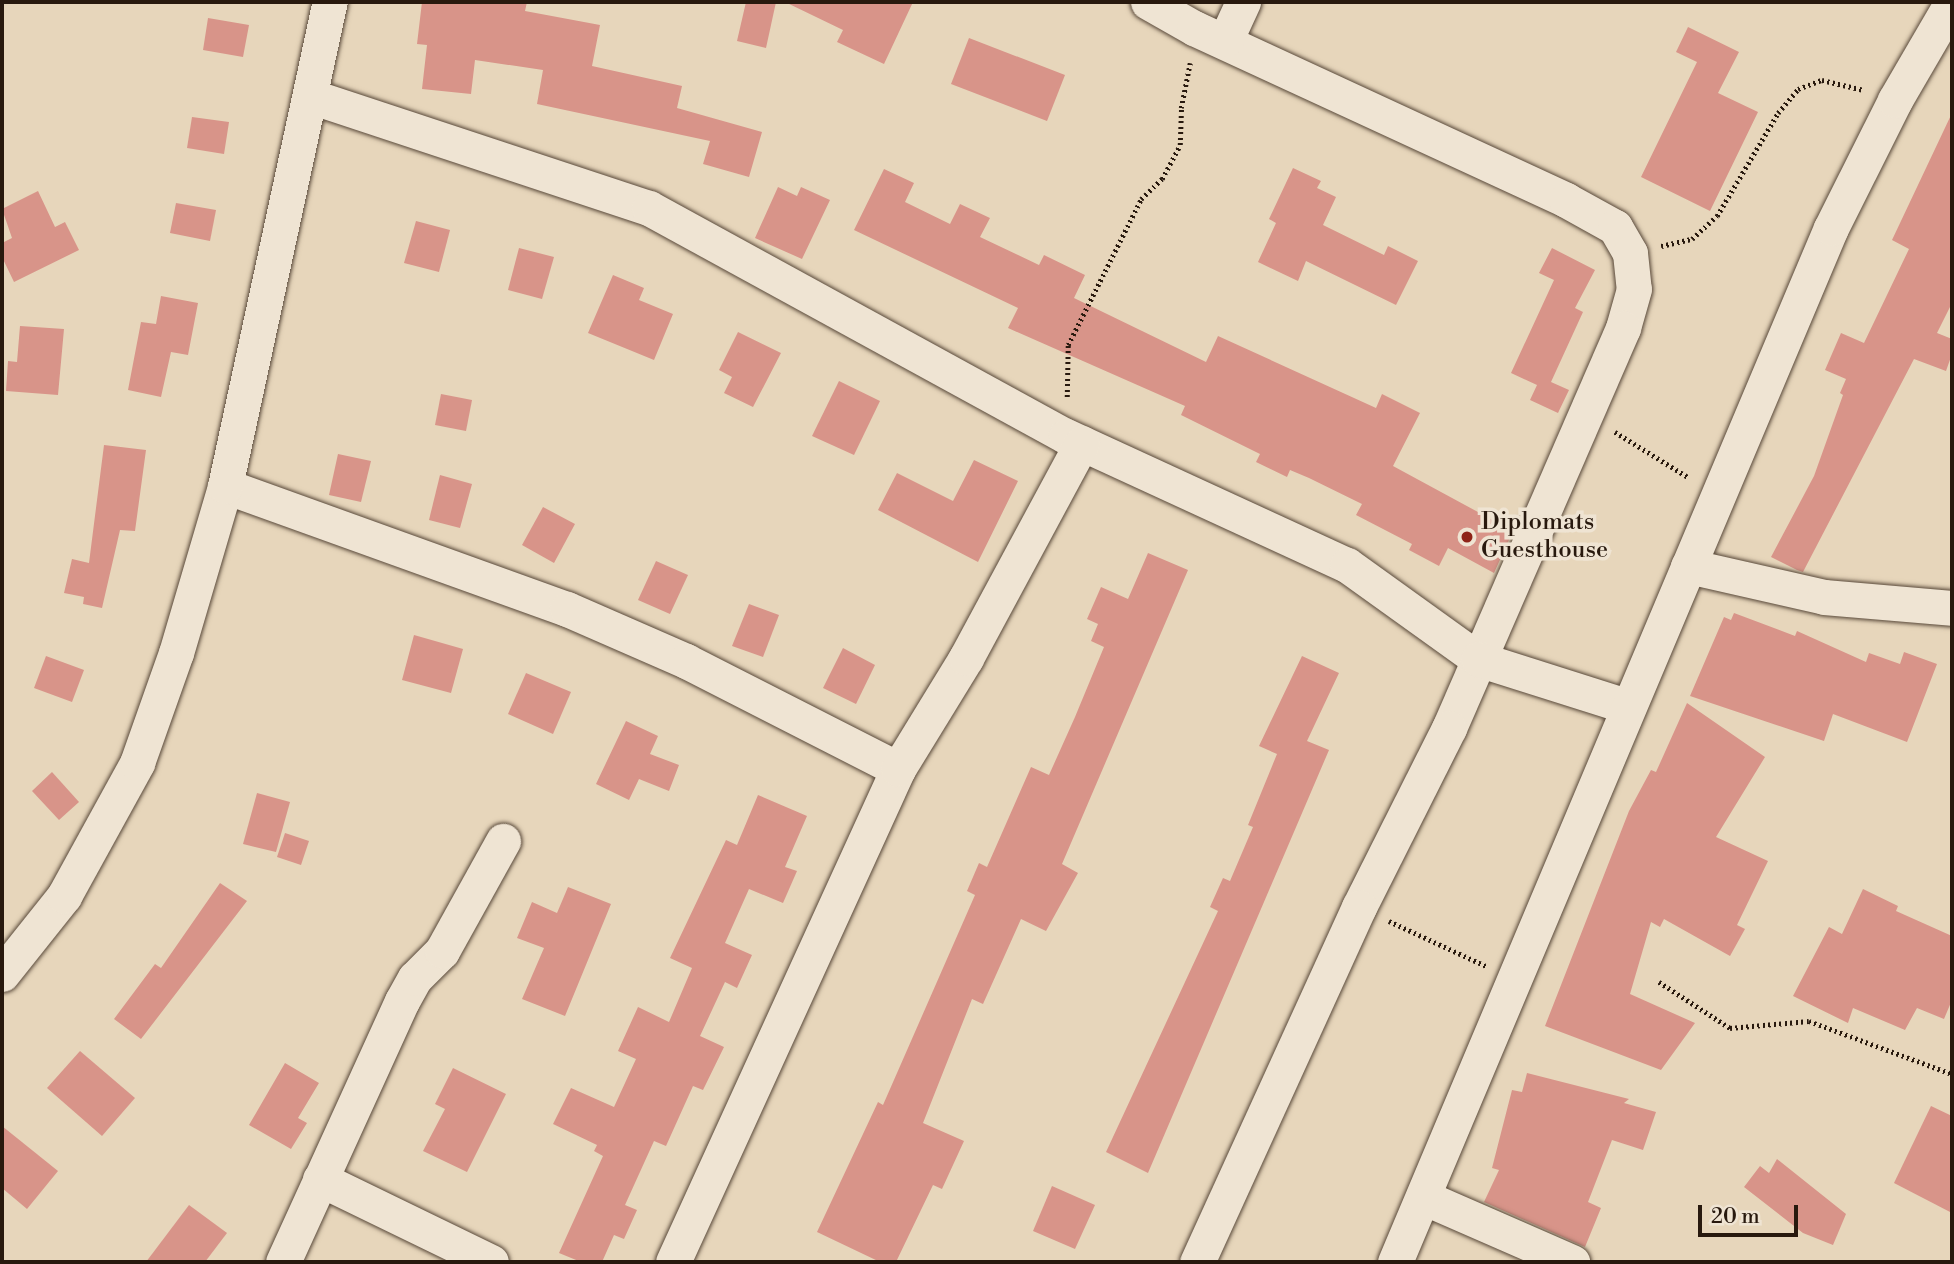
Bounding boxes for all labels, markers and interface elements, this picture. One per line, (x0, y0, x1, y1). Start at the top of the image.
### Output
place label: Diplomats Guesthouse (1481, 509, 1608, 565)
marker: Diplomats Guesthouse (1459, 529, 1475, 545)
scale bar (1702, 1190, 1802, 1234)
text: 20 m (1711, 1204, 1760, 1230)

